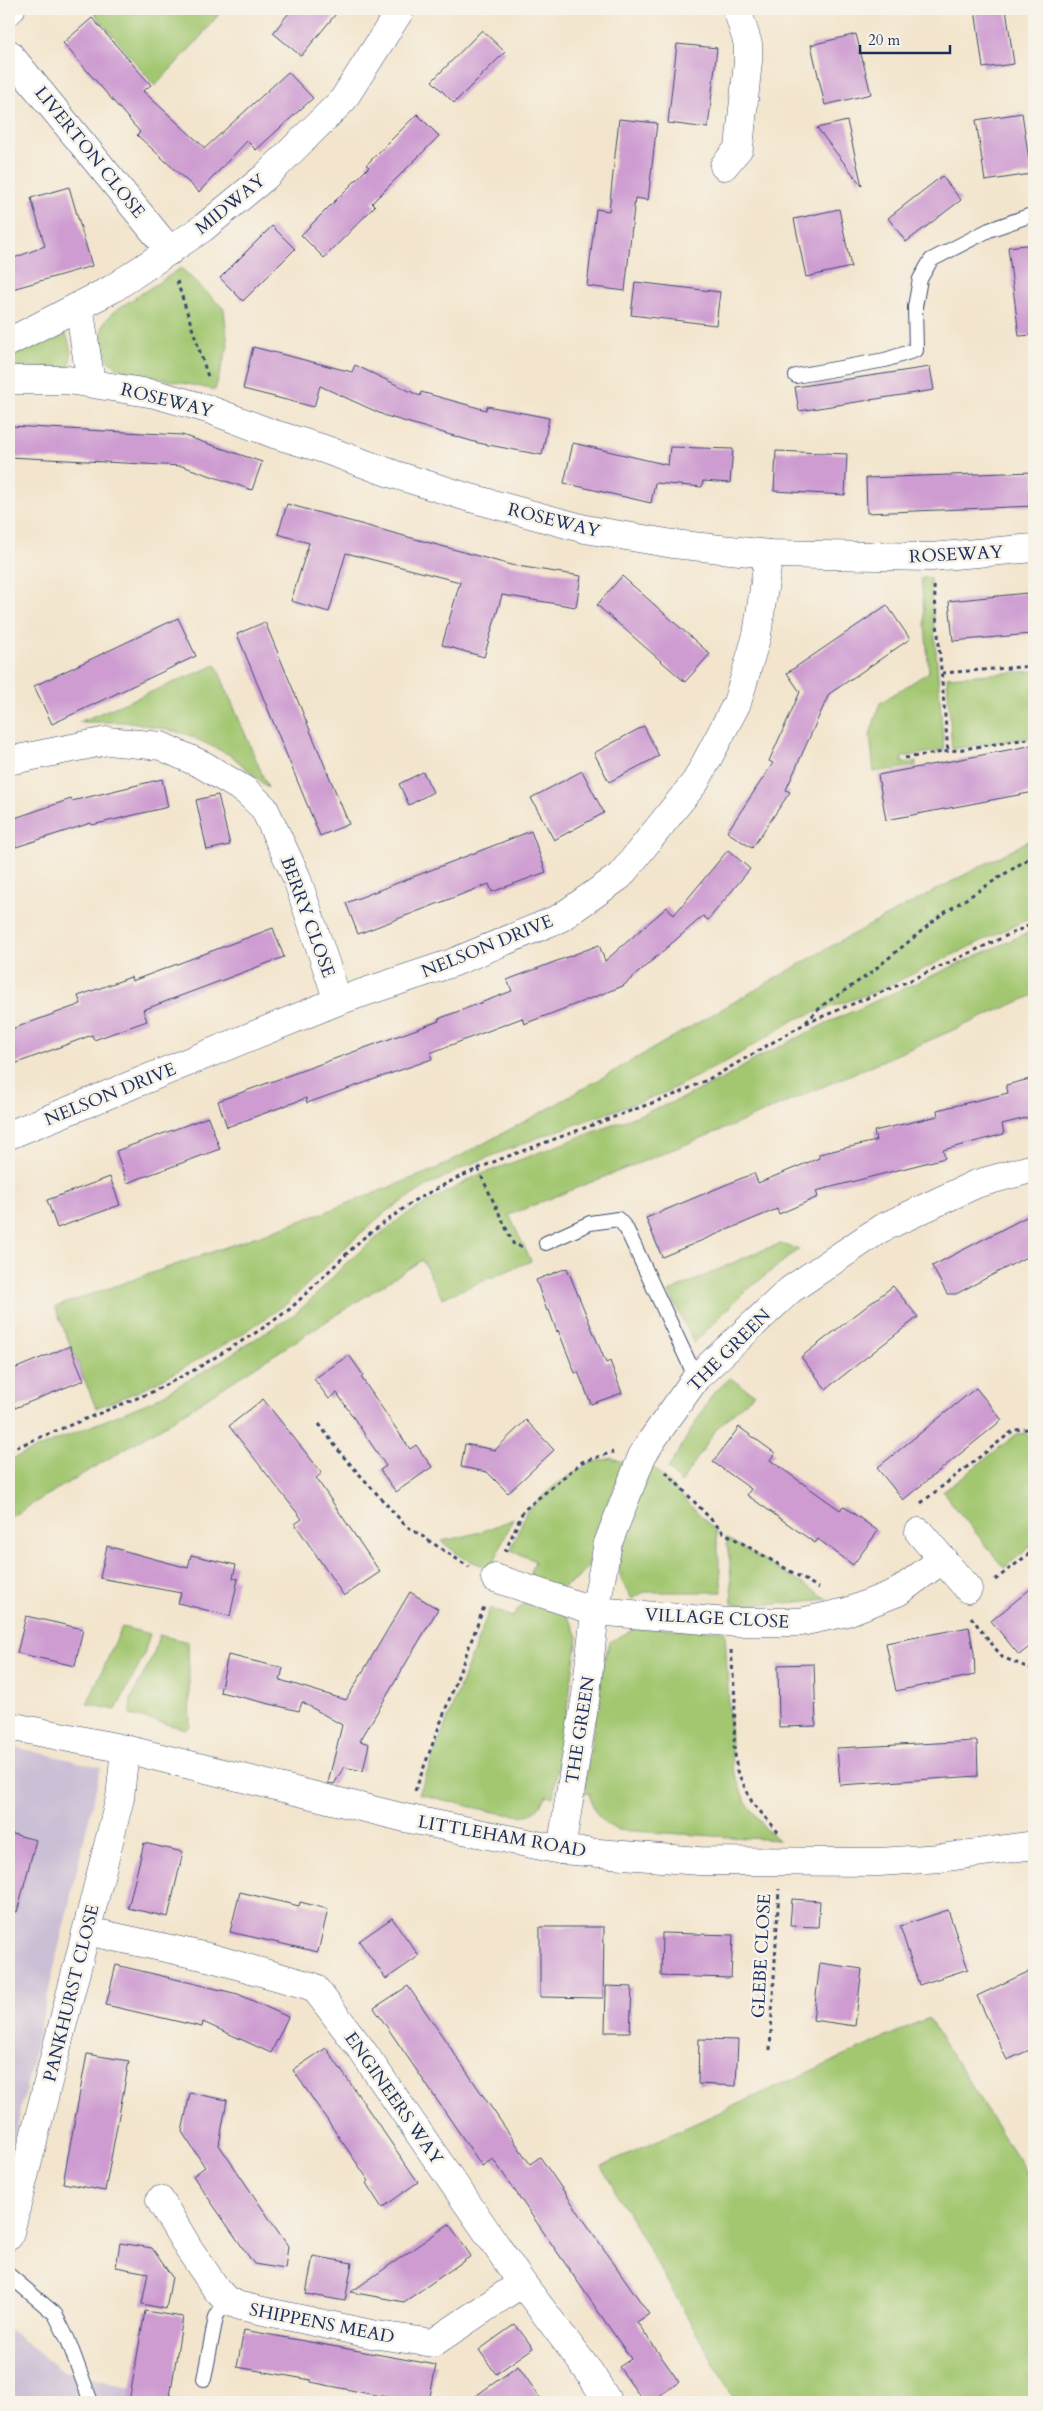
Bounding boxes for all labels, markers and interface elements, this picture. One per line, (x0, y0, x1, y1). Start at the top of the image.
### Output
scale bar (860, 22, 950, 54)
text: 20 m (868, 30, 900, 50)
street label: LIVERTON CLOSE (29, 81, 151, 224)
street label: MIDWAY (190, 168, 271, 240)
street label: ROSEWAY (118, 377, 216, 424)
street label: ROSEWAY (505, 497, 603, 544)
street label: ROSEWAY (908, 540, 1004, 569)
street label: BERRY CLOSE (274, 853, 341, 981)
street label: NELSON DRIVE (418, 909, 557, 984)
street label: NELSON DRIVE (41, 1057, 180, 1132)
street label: THE GREEN (682, 1303, 777, 1398)
street label: VILLAGE CLOSE (644, 1602, 790, 1635)
street label: THE GREEN (560, 1674, 601, 1786)
street label: LITTLEHAM ROAD (416, 1809, 588, 1864)
street label: GLEBE CLOSE (746, 1893, 777, 2019)
street label: PANKHURST CLOSE (37, 1902, 106, 2084)
street label: ENGINEERS WAY (338, 2027, 449, 2170)
street label: SHIPPENS MEAD (247, 2297, 397, 2350)

